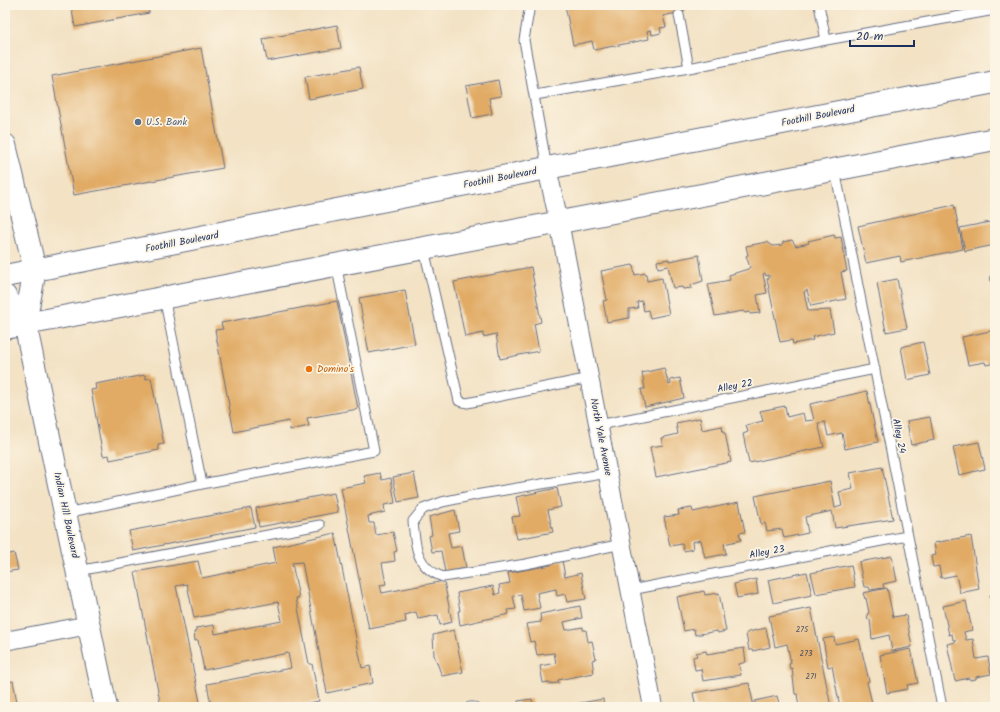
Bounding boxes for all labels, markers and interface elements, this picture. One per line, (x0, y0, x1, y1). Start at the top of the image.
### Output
scale bar (850, 22, 914, 48)
text: 20 m (856, 27, 884, 46)
street label: Foothill Boulevard (780, 101, 857, 131)
place label: U.S. Bank (146, 114, 187, 130)
marker: U.S. Bank (133, 117, 143, 127)
street label: Foothill Boulevard (462, 163, 539, 193)
street label: Foothill Boulevard (144, 227, 221, 257)
place label: Domino's (317, 361, 355, 377)
marker: Domino's (304, 364, 314, 374)
street label: Alley 22 (716, 375, 754, 397)
street label: North Yale Avenue (586, 397, 616, 478)
street label: Alley 24 (888, 417, 910, 455)
street label: Indian Hill Boulevard (49, 470, 83, 561)
street label: Alley 23 (748, 541, 786, 563)
house number: 275 (796, 623, 809, 636)
house number: 273 (800, 647, 813, 660)
house number: 271 (806, 670, 817, 683)

